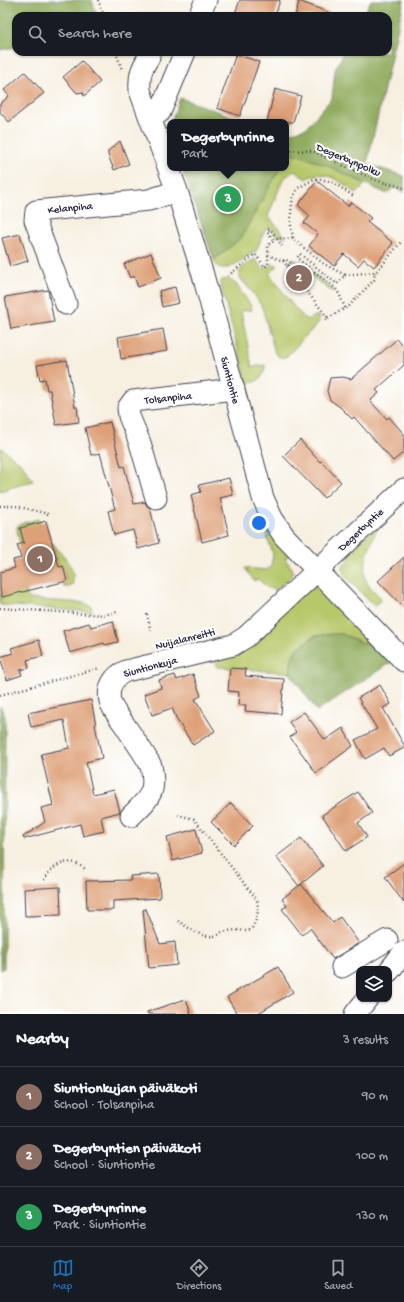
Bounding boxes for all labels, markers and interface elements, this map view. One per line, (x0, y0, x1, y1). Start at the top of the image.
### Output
search box (12, 12, 392, 56)
icon: search (26, 23, 48, 45)
text: Search here (58, 25, 132, 43)
popup (167, 119, 289, 171)
text: Degerbynrinne (182, 129, 274, 147)
street label: Degerbynpolku (313, 141, 382, 180)
text: Park (182, 147, 207, 162)
pin: 3 (215, 184, 241, 214)
street label: Kelanpiha (47, 201, 94, 217)
pin: 2 (286, 263, 312, 293)
street label: Siuntiontie (217, 356, 241, 406)
street label: Tolsanpiha (143, 390, 193, 408)
street label: Degerbyntie (335, 506, 387, 555)
your location (249, 513, 269, 533)
pin: 1 (27, 544, 53, 574)
street label: Nuijalanreitti (154, 627, 217, 653)
street label: Siuntionkuja (122, 655, 180, 681)
map controls (356, 966, 392, 1002)
button: layers (356, 966, 392, 1002)
text: Nearby (16, 1030, 69, 1050)
text: 3 results (343, 1033, 388, 1048)
text: Siuntionkujan päiväkoti (54, 1080, 198, 1098)
text: 1 (26, 1089, 32, 1104)
text: 90 m (362, 1089, 388, 1104)
text: School · Tolsanpiha (54, 1098, 154, 1113)
text: Degerbyntien päiväkoti (54, 1140, 201, 1158)
text: 2 (26, 1149, 32, 1164)
text: 100 m (356, 1149, 388, 1164)
text: School · Siuntiontie (54, 1158, 155, 1173)
text: Degerbynrinne (54, 1200, 146, 1218)
text: 3 (26, 1209, 32, 1224)
text: 130 m (356, 1209, 388, 1224)
text: Park · Siuntiontie (54, 1218, 146, 1233)
tab: Map (52, 1257, 74, 1293)
tab: Directions (177, 1257, 221, 1293)
tab: Saved (324, 1257, 352, 1293)

